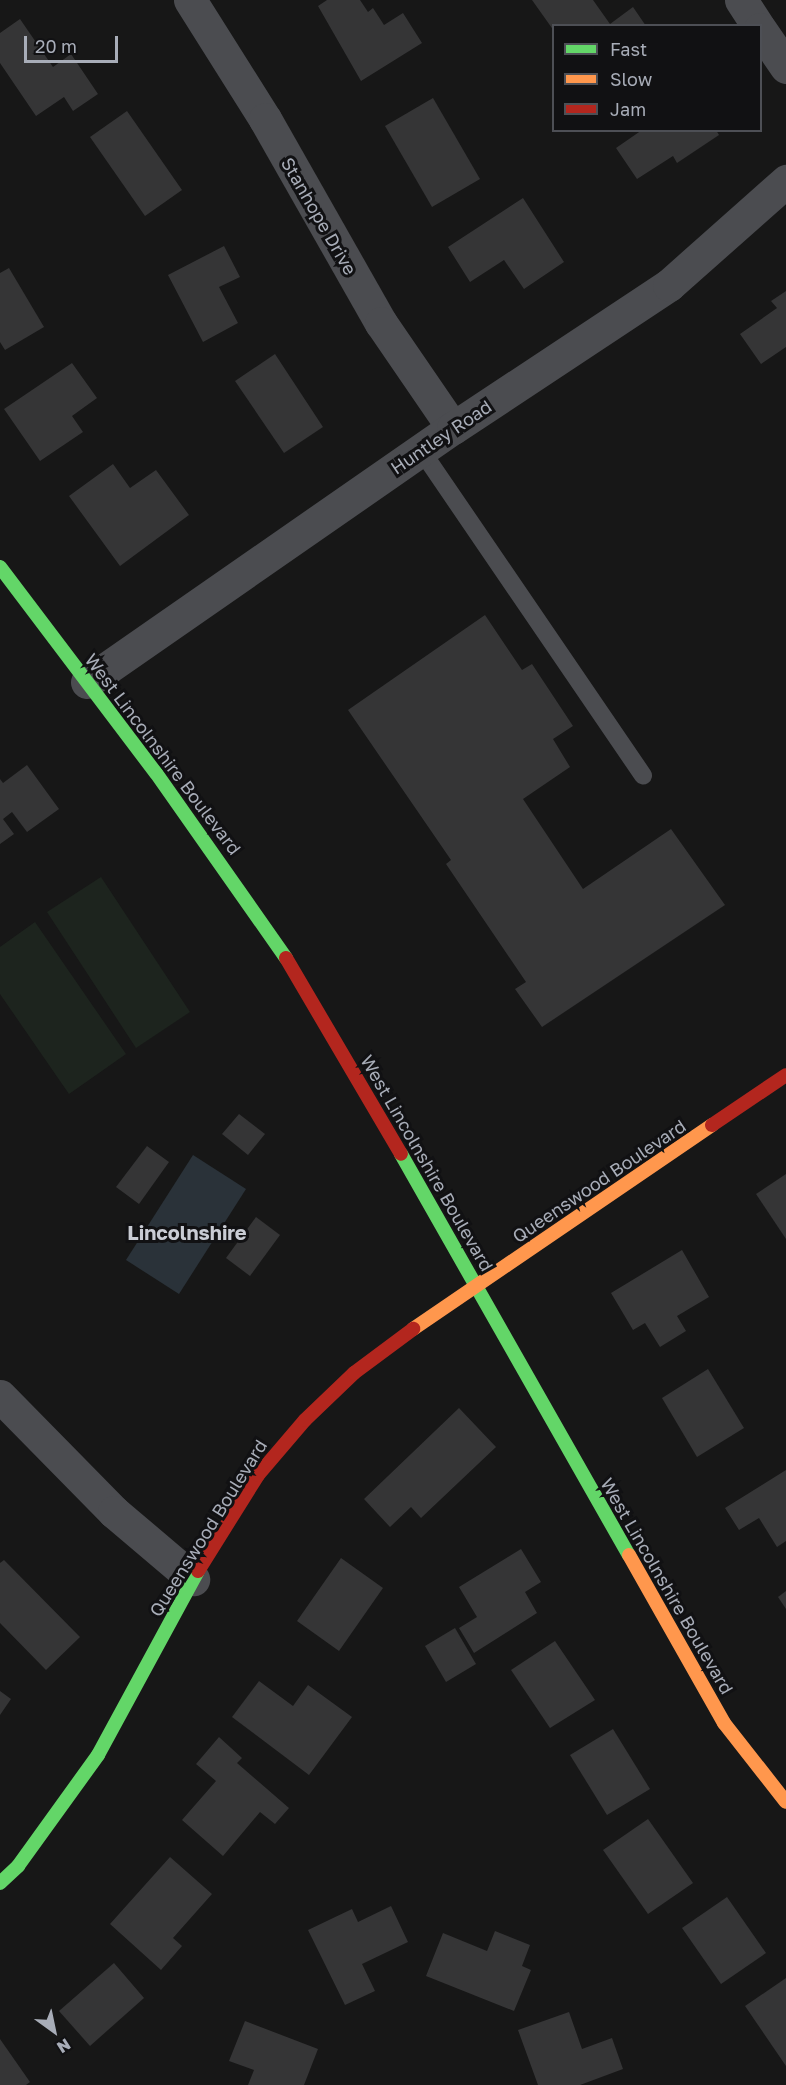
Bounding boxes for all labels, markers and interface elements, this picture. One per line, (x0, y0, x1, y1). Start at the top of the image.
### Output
scale bar (27, 24, 122, 62)
legend (552, 24, 762, 132)
text: 20 m (35, 35, 77, 57)
text: Fast (610, 38, 647, 60)
text: Slow (610, 68, 652, 90)
text: Jam (610, 98, 646, 120)
street label: Stanhope Drive (277, 153, 361, 279)
street label: Huntley Road (386, 395, 496, 479)
street label: West Lincolnshire Boulevard (80, 649, 246, 859)
street label: West Lincolnshire Boulevard (356, 1051, 498, 1275)
street label: Queenswood Boulevard (508, 1115, 690, 1247)
district label: Lincolnshire (127, 1220, 247, 1244)
street label: Queenswood Boulevard (145, 1436, 271, 1620)
street label: West Lincolnshire Boulevard (596, 1474, 738, 1698)
north arrow (24, 2001, 84, 2061)
text: N (53, 2034, 74, 2058)

